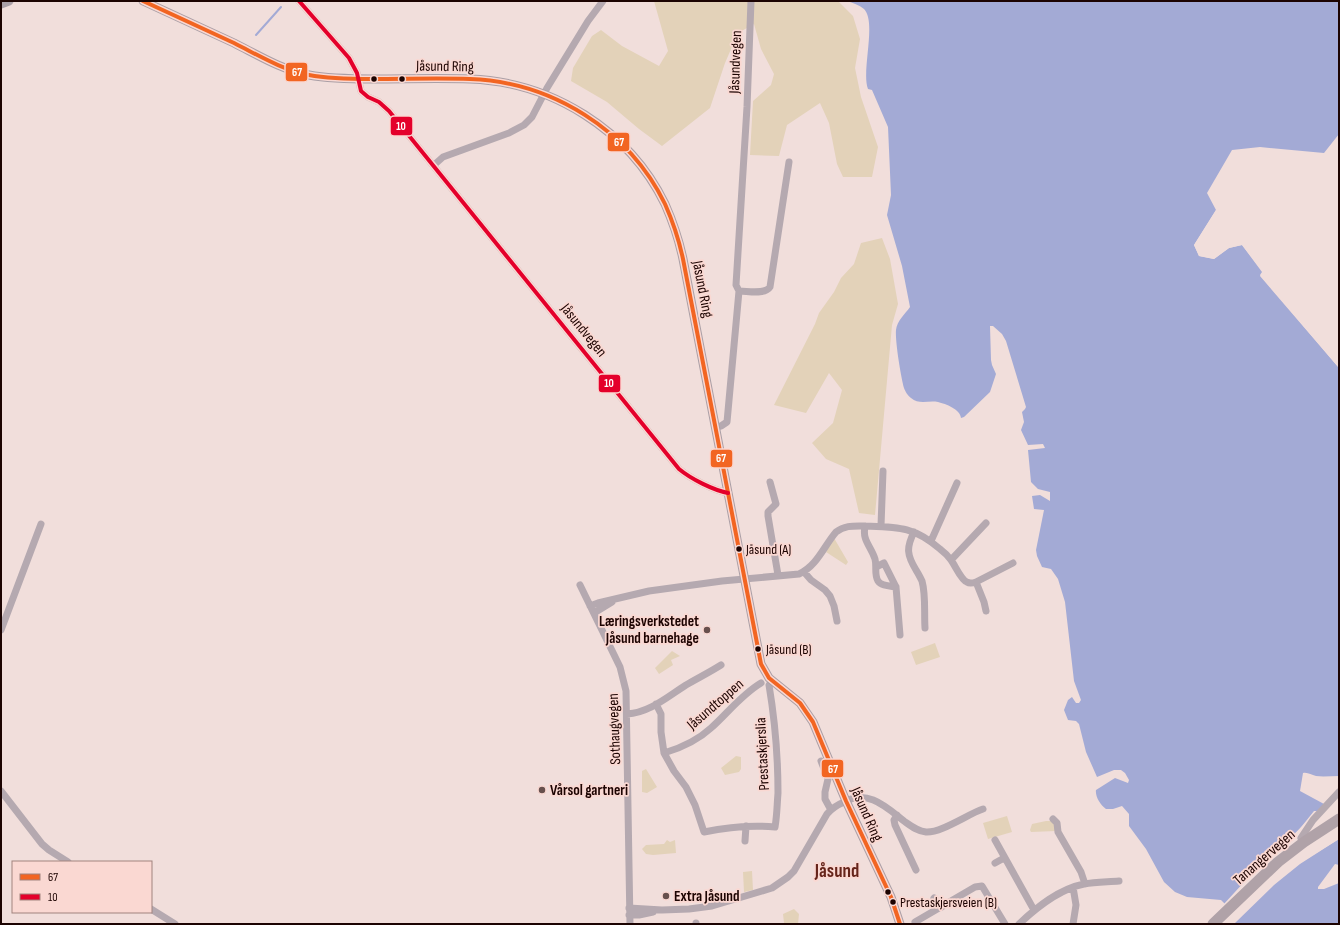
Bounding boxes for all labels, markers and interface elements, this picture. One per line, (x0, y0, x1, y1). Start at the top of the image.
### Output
street label: Jåsundvegen (725, 30, 746, 95)
street label: Jåsund Ring (415, 56, 474, 77)
line badge: 67 (285, 62, 308, 82)
text: 67 (292, 66, 302, 79)
unlabelled marker (369, 74, 379, 84)
unlabelled marker (397, 74, 407, 84)
line badge: 10 (390, 116, 413, 136)
text: 10 (396, 120, 406, 133)
line badge: 67 (607, 132, 630, 152)
text: 67 (614, 136, 624, 149)
street label: Jåsund Ring (687, 258, 717, 319)
street label: Jåsundvegen (556, 299, 611, 361)
line badge: 10 (598, 374, 621, 393)
text: 10 (604, 377, 614, 390)
line badge: 67 (710, 449, 733, 468)
text: 67 (716, 452, 726, 465)
place label: Jåsund (A) (745, 541, 791, 558)
marker: Jåsund (A) (734, 544, 744, 554)
place label: Læringsverkstedet Jåsund barnehage (599, 612, 699, 648)
marker: Læringsverkstedet Jåsund barnehage (702, 625, 712, 635)
place label: Jåsund (B) (765, 641, 812, 658)
marker: Jåsund (B) (753, 644, 763, 654)
street label: Jåsundtoppen (682, 675, 747, 735)
street label: Sothaugvegen (604, 693, 625, 765)
street label: Prestaskjerslia (751, 717, 774, 791)
line badge: 67 (821, 759, 844, 778)
text: 67 (828, 763, 838, 776)
place label: Vårsol gartneri (550, 781, 628, 800)
street label: Jåsund Ring (846, 783, 887, 844)
marker: Vårsol gartneri (537, 785, 547, 795)
street label: Tanangervegen (1229, 825, 1299, 889)
district label: Jåsund (814, 860, 859, 883)
legend (12, 861, 152, 913)
text: 67 (48, 870, 58, 885)
place label: Extra Jåsund (674, 887, 740, 906)
unlabelled marker (883, 887, 893, 897)
text: 10 (48, 890, 58, 905)
marker: Extra Jåsund (661, 891, 671, 901)
place label: Prestaskjersveien (B) (900, 894, 997, 911)
marker: Prestaskjersveien (B) (888, 897, 898, 907)

